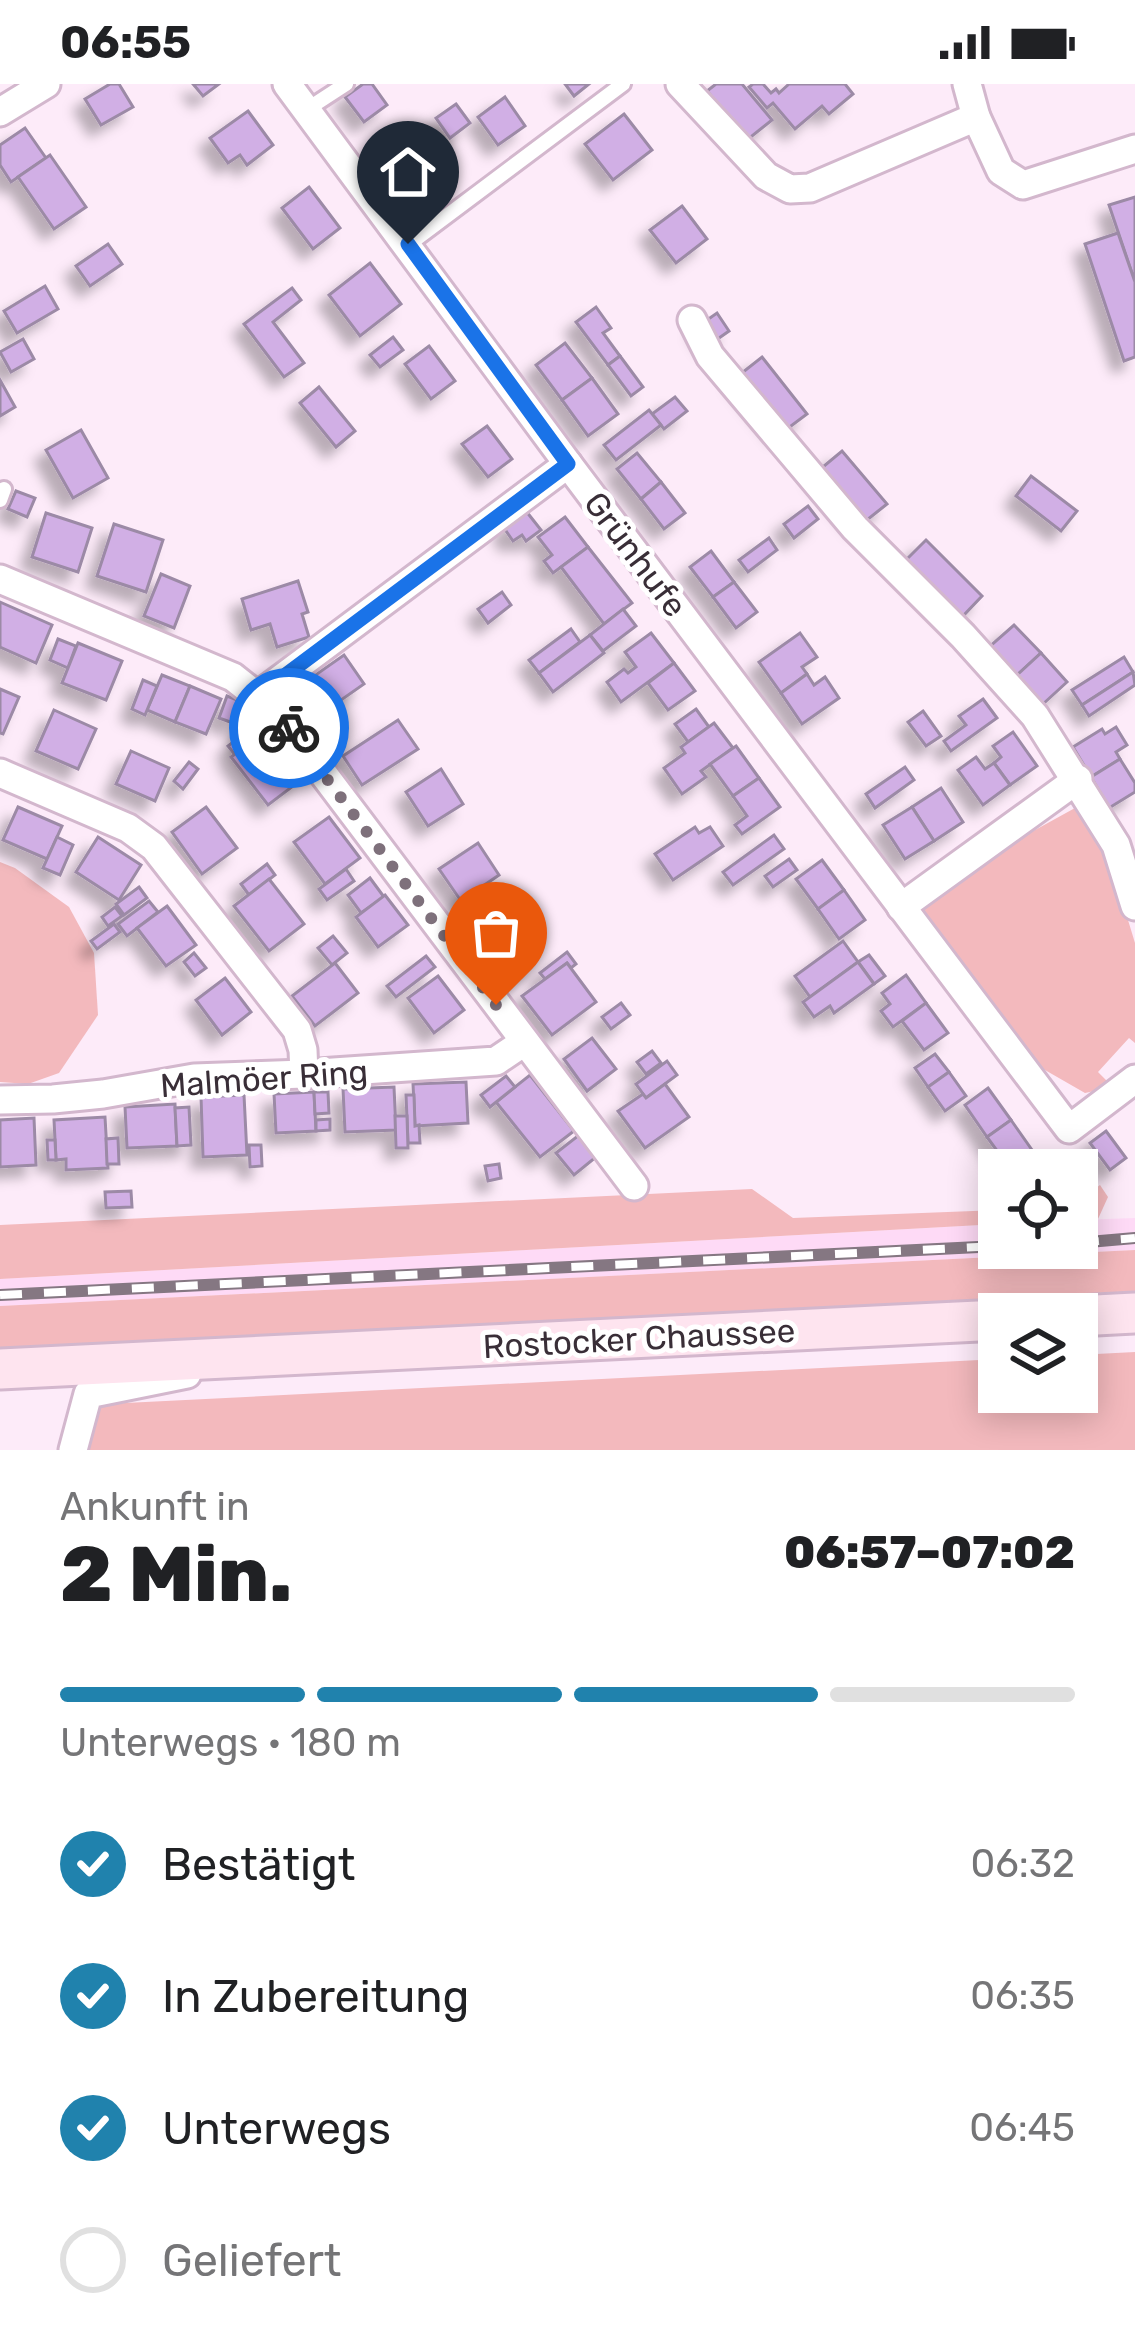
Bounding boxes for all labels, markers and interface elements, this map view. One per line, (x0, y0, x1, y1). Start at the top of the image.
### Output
text: 06:55 (60, 16, 191, 69)
pin (357, 121, 459, 244)
icon: home (375, 139, 441, 205)
street label: Grünhufe (576, 484, 695, 624)
courier (229, 668, 349, 788)
icon: bike (256, 695, 322, 761)
pin (445, 882, 547, 1005)
icon: bag (463, 900, 529, 966)
street label: Malmöer Ring (159, 1052, 369, 1105)
map controls (978, 1149, 1098, 1413)
button: locate (978, 1149, 1098, 1269)
button: layers (978, 1293, 1098, 1413)
street label: Rostocker Chaussee (482, 1311, 796, 1366)
text: Ankunft in (60, 1484, 250, 1530)
text: 06:57–07:02 (784, 1526, 1075, 1579)
text: 2 Min. (60, 1528, 292, 1621)
text: Unterwegs · 180 m (60, 1720, 401, 1766)
icon: check (60, 1831, 126, 1897)
text: Bestätigt (162, 1838, 355, 1891)
text: 06:32 (970, 1841, 1075, 1887)
icon: check (60, 1963, 126, 2029)
text: In Zubereitung (162, 1970, 470, 2023)
text: 06:35 (970, 1973, 1075, 2019)
icon: check (60, 2095, 126, 2161)
text: Unterwegs (162, 2102, 391, 2155)
text: 06:45 (969, 2105, 1075, 2151)
text: Geliefert (162, 2234, 341, 2287)

